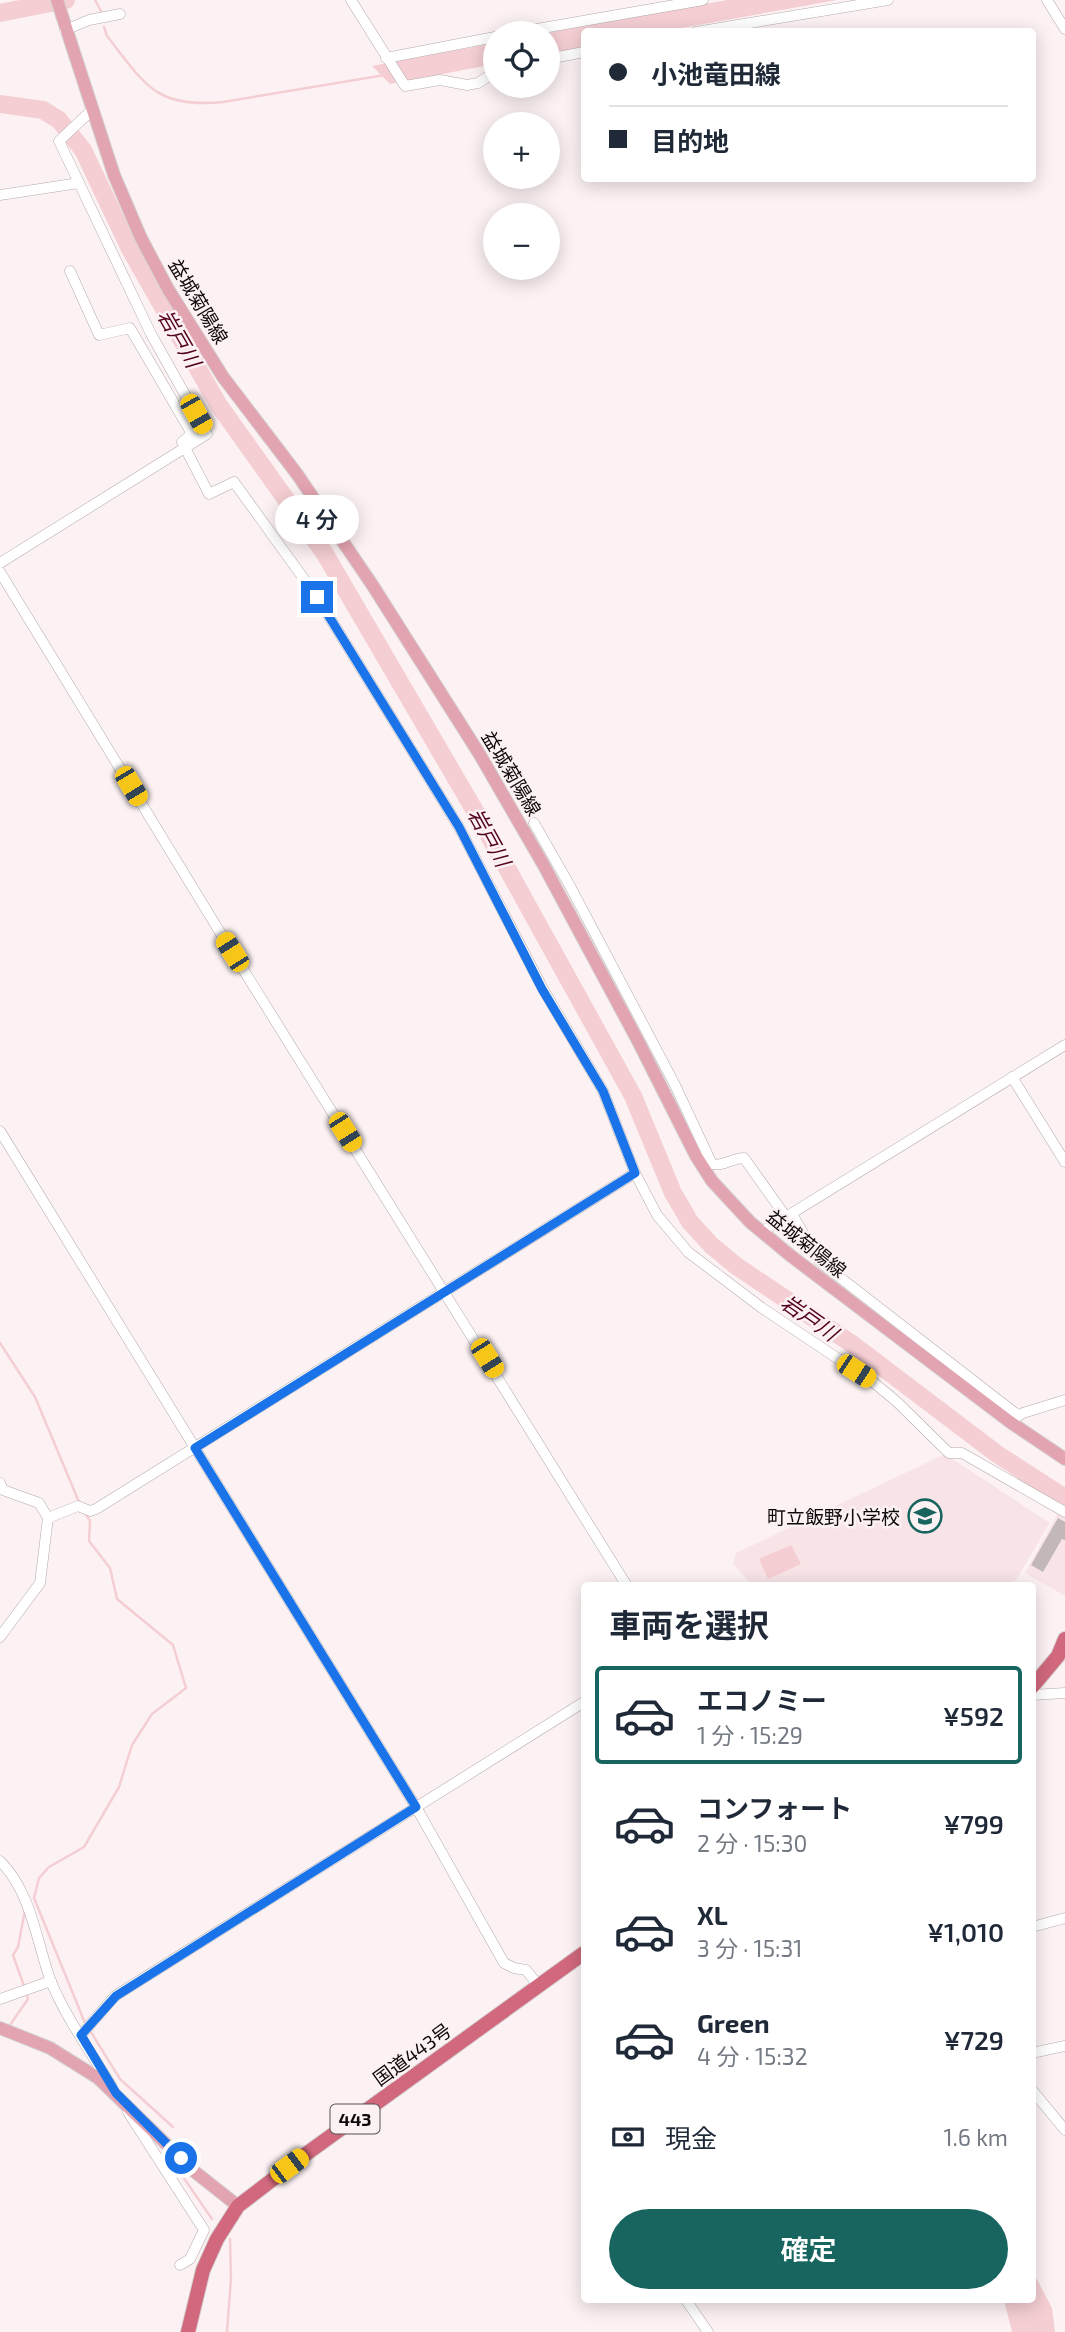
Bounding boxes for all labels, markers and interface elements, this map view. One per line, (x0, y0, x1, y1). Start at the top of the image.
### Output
map controls (483, 21, 560, 280)
button: locate (483, 21, 560, 98)
text: 小池竜田線 (651, 58, 781, 89)
button: + (483, 112, 560, 189)
text: 目的地 (651, 125, 729, 156)
button: − (483, 203, 560, 280)
street label: 益城菊陽線 (165, 254, 233, 348)
water label: 岩戸川 (153, 304, 208, 373)
car (177, 391, 216, 437)
callout: 4 分 (275, 496, 359, 544)
text: 4 分 (296, 505, 338, 533)
route end (301, 581, 333, 613)
street label: 益城菊陽線 (478, 726, 546, 820)
car (112, 763, 151, 809)
water label: 岩戸川 (464, 803, 517, 872)
car (212, 929, 253, 975)
car (325, 1109, 366, 1155)
street label: 益城菊陽線 (763, 1204, 851, 1282)
water label: 岩戸川 (777, 1289, 845, 1346)
car (467, 1335, 508, 1381)
car (833, 1351, 880, 1391)
school or university icon: 町立飯野小学校 (906, 1497, 944, 1535)
place label: 町立飯野小学校 (767, 1505, 900, 1528)
text: 車両を選択 (609, 1605, 769, 1643)
icon: car (613, 1684, 676, 1747)
text: エコノミー (697, 1684, 827, 1715)
text: ¥592 (943, 1700, 1004, 1731)
text: 1 分 · 15:29 (697, 1721, 803, 1749)
icon: car (613, 1792, 676, 1855)
text: コンフォート (697, 1792, 852, 1823)
text: ¥799 (943, 1808, 1004, 1839)
text: 2 分 · 15:30 (697, 1829, 807, 1857)
text: XL (697, 1899, 728, 1930)
icon: car (613, 1900, 676, 1963)
text: ¥1,010 (927, 1916, 1004, 1947)
text: 3 分 · 15:31 (697, 1934, 802, 1962)
text: Green (697, 2007, 770, 2038)
icon: car (613, 2008, 676, 2071)
street label: 国道443号 (368, 2018, 456, 2090)
text: ¥729 (944, 2024, 1004, 2055)
text: 4 分 · 15:32 (697, 2042, 808, 2070)
road number: 443 (330, 2104, 380, 2134)
icon: cash (609, 2118, 647, 2156)
text: 現金 (665, 2122, 717, 2153)
text: 1.6 km (943, 2123, 1008, 2151)
route start (165, 2142, 197, 2174)
car (266, 2145, 313, 2187)
button: 確定 (609, 2209, 1008, 2289)

